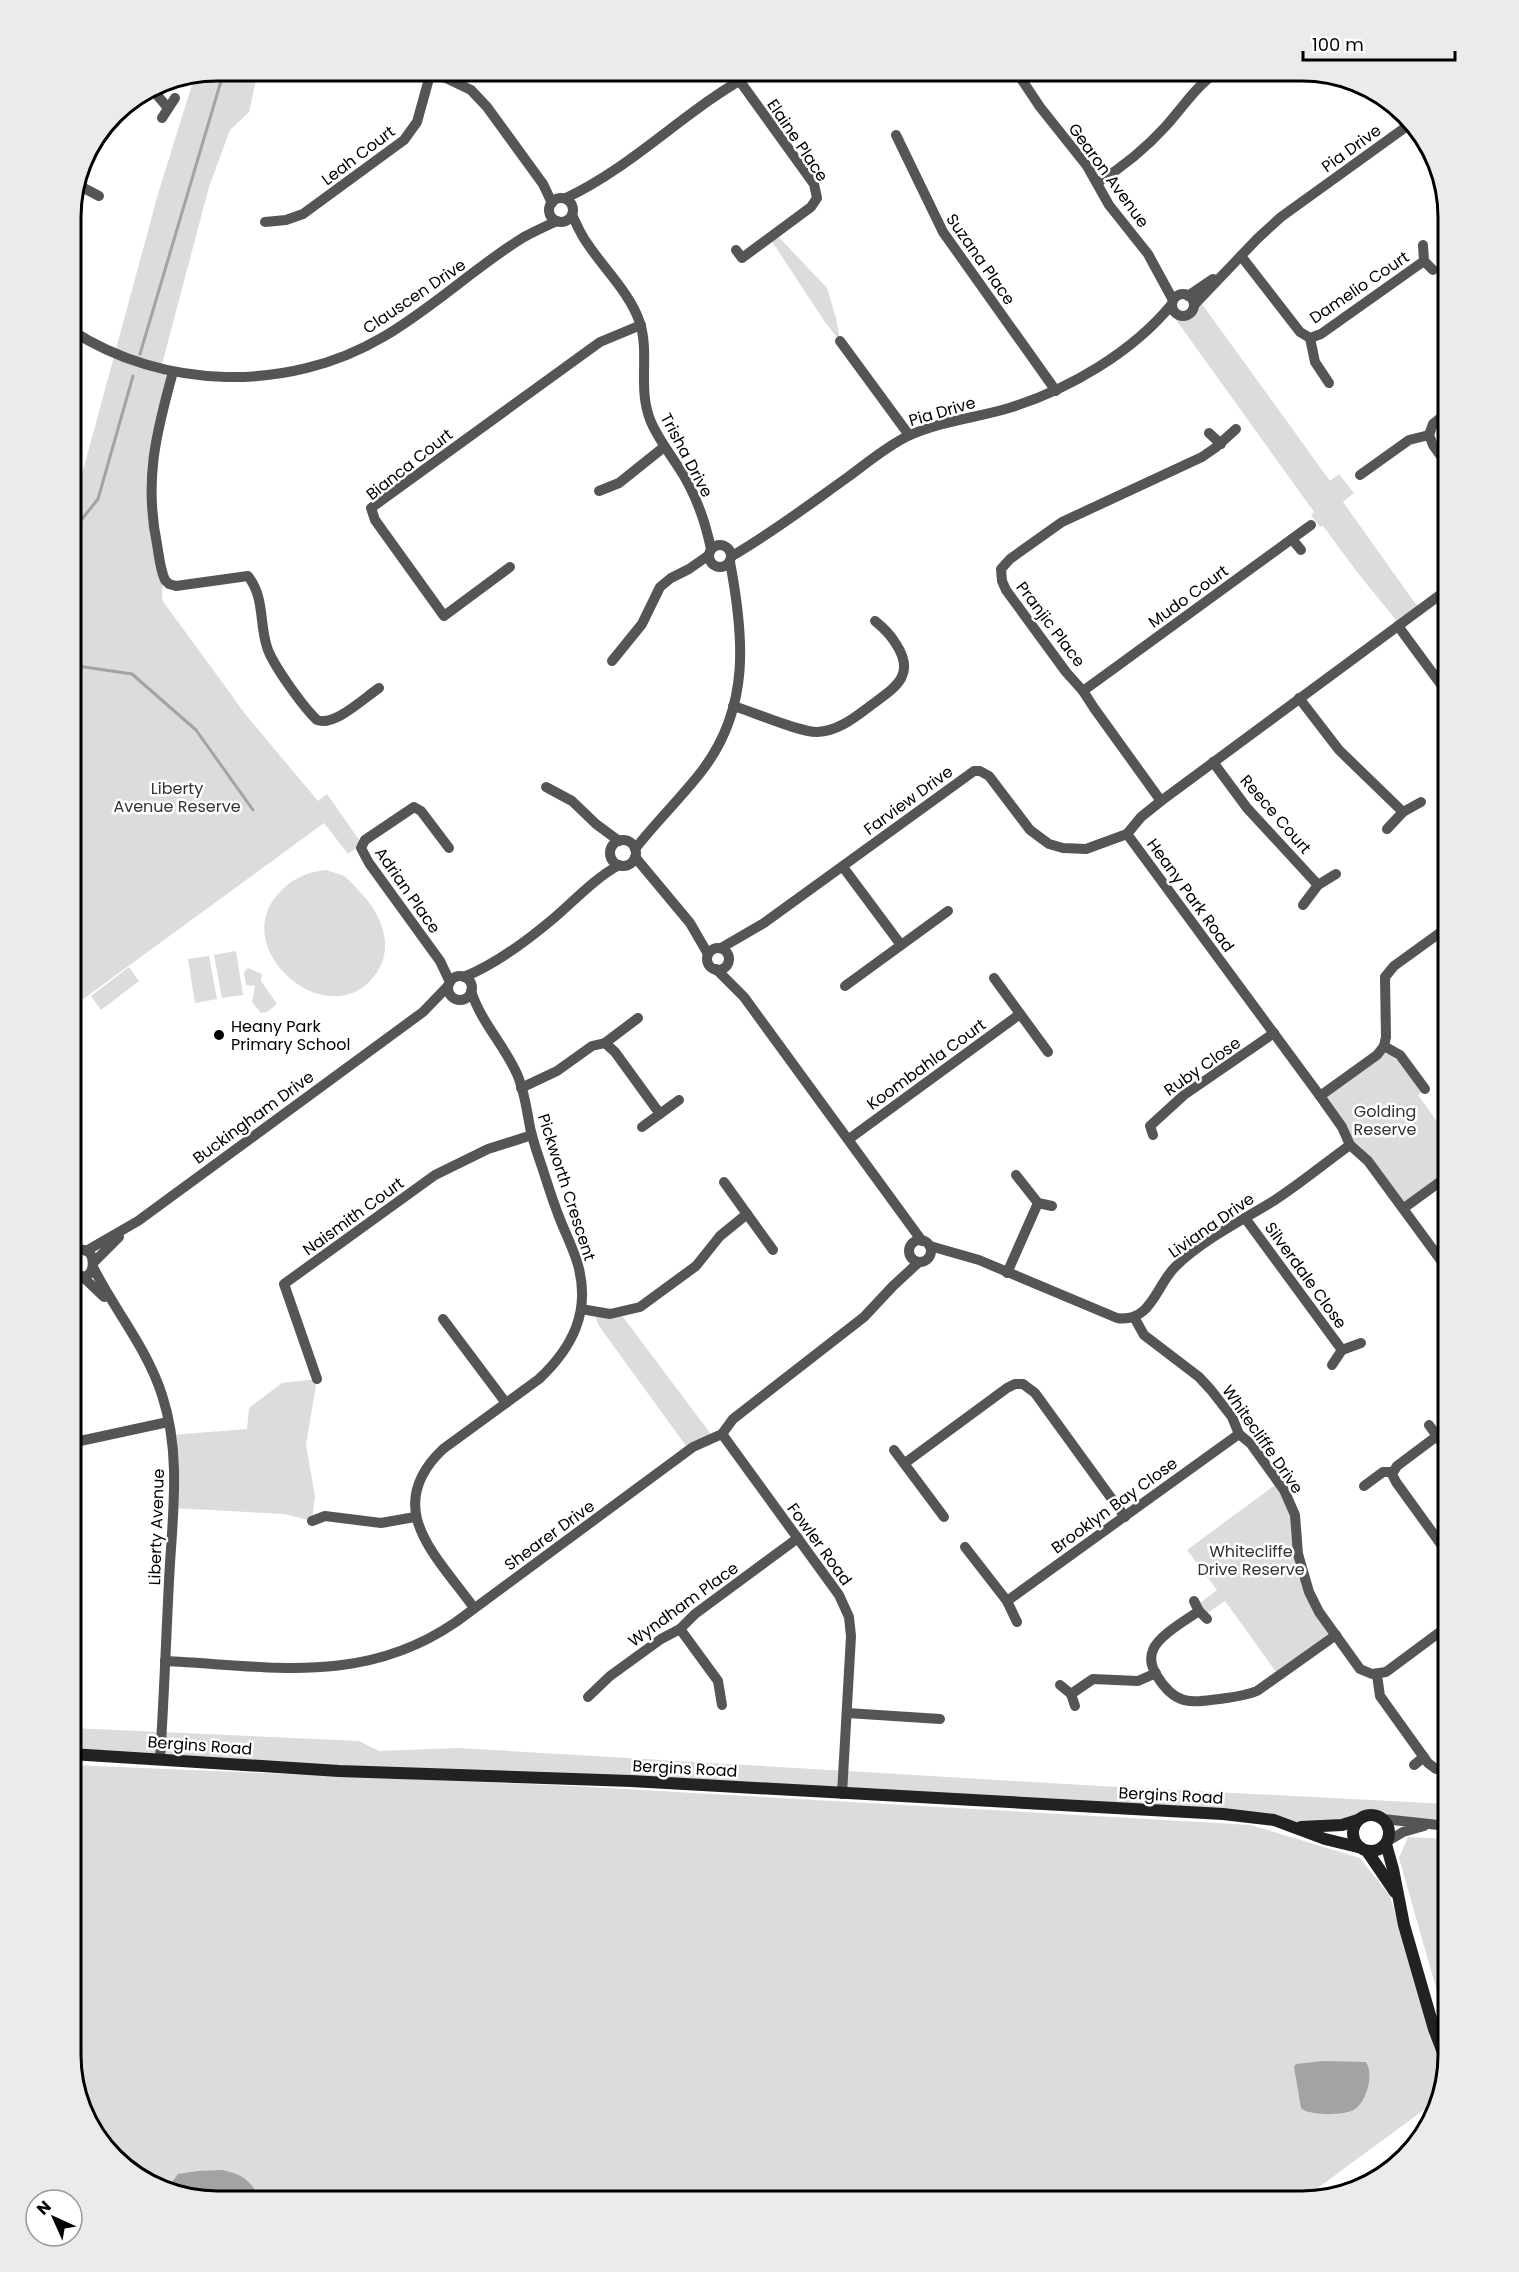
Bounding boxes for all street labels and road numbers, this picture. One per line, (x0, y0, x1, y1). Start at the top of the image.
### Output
street label: Elaine Place (761, 94, 834, 186)
street label: Gearon Avenue (1063, 118, 1154, 232)
street label: Pia Drive (1317, 119, 1386, 178)
street label: Leah Court (317, 120, 400, 191)
street label: Suzana Place (941, 209, 1021, 310)
street label: Damelio Court (1305, 245, 1414, 329)
street label: Clauscen Drive (358, 253, 470, 339)
street label: Pia Drive (906, 391, 978, 432)
street label: Trisha Drive (655, 409, 718, 501)
street label: Bianca Court (361, 423, 458, 506)
street label: Mudo Court (1144, 559, 1233, 633)
street label: Pranjic Place (1011, 577, 1090, 672)
street label: Farview Drive (859, 760, 958, 841)
street label: Reece Court (1235, 770, 1317, 859)
street label: Heany Park Road (1141, 834, 1240, 957)
street label: Adrian Place (369, 843, 446, 938)
street label: Koombahla Court (862, 1013, 991, 1115)
street label: Ruby Close (1159, 1031, 1245, 1101)
street label: Buckingham Drive (188, 1065, 319, 1169)
street label: Pickworth Crescent (532, 1111, 601, 1264)
street label: Naismith Court (298, 1172, 409, 1261)
street label: Liviana Drive (1164, 1187, 1259, 1264)
street label: Silverdale Close (1259, 1217, 1352, 1333)
street label: Whitecliffe Drive (1216, 1380, 1309, 1498)
street label: Brooklyn Bay Close (1047, 1452, 1182, 1559)
street label: Liberty Avenue (143, 1468, 170, 1586)
street label: Shearer Drive (499, 1495, 599, 1576)
street label: Fowler Road (782, 1498, 857, 1590)
street label: Wyndham Place (623, 1557, 743, 1652)
street label: Bergins Road (147, 1730, 253, 1761)
street label: Bergins Road (632, 1754, 738, 1783)
street label: Bergins Road (1118, 1781, 1224, 1810)

